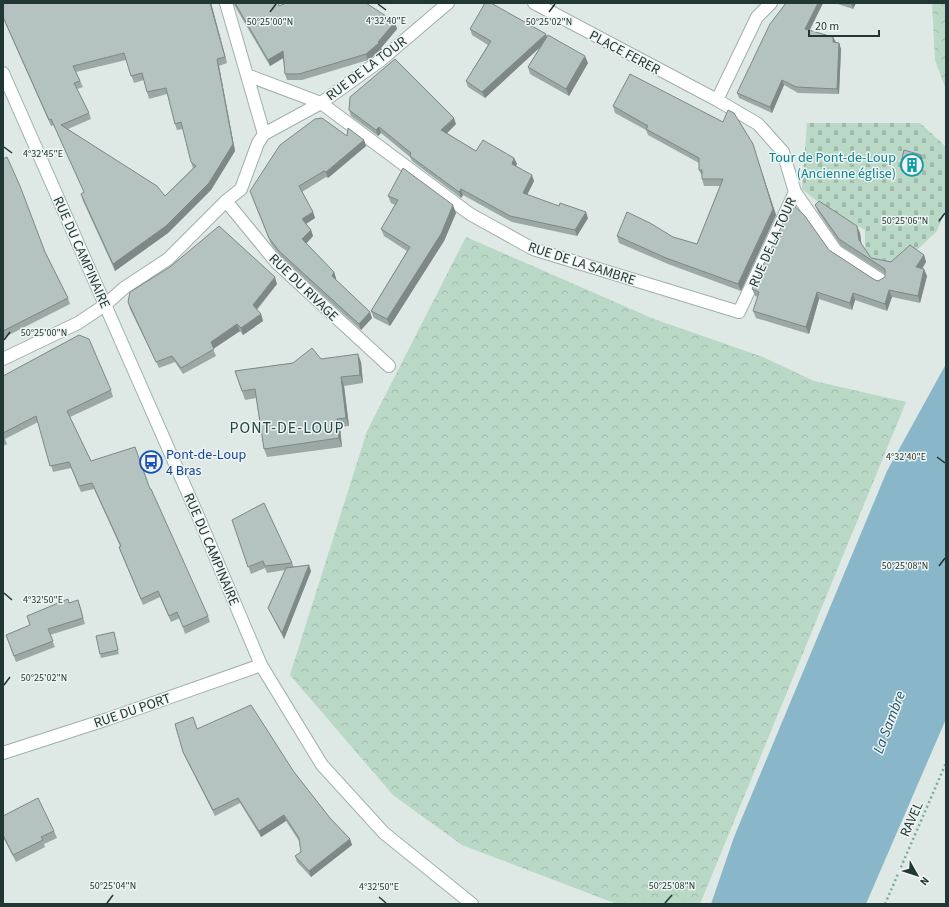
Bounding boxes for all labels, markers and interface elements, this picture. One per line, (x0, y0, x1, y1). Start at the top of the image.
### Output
scale bar (809, 12, 879, 38)
text: 4°32'40"E (366, 14, 406, 28)
text: 50°25'00"N (247, 15, 293, 29)
text: 50°25'02"N (526, 15, 572, 29)
text: 20 m (815, 18, 839, 35)
street label: PLACE FERER (585, 26, 664, 80)
street label: RUE DE LA TOUR (322, 32, 411, 106)
text: 4°32'45"E (23, 147, 63, 161)
place label: Tour de Pont-de-Loup (Ancienne église) (769, 148, 896, 184)
building icon: Tour de Pont-de-Loup (Ancienne église) (899, 152, 925, 178)
street label: RUE DU CAMPINAIRE (47, 193, 115, 312)
street label: RUE DE LA TOUR (744, 194, 802, 291)
text: 50°25'06"N (882, 214, 928, 228)
street label: RUE DE LA SAMBRE (525, 237, 638, 291)
street label: RUE DU RIVAGE (264, 249, 343, 326)
text: 50°25'00"N (21, 326, 67, 340)
district label: PONT-DE-LOUP (229, 417, 345, 439)
place label: Pont-de-Loup 4 Bras (166, 445, 247, 481)
bus stop icon: Pont-de-Loup 4 Bras (138, 449, 164, 475)
text: 4°32'40"E (886, 450, 926, 464)
street label: RUE DU CAMPINAIRE (178, 490, 244, 609)
text: 50°25'08"N (882, 559, 928, 573)
text: 4°32'50"E (23, 593, 63, 607)
text: 50°25'02"N (21, 671, 67, 685)
street label: RUE DU PORT (91, 688, 174, 733)
water label: La Sambre (868, 688, 911, 757)
street label: RAVEL (895, 798, 929, 840)
north arrow (897, 855, 937, 895)
text: N (916, 873, 933, 889)
text: 50°25'04"N (90, 879, 136, 893)
text: 50°25'08"N (649, 879, 695, 893)
text: 4°32'50"E (359, 880, 399, 894)

